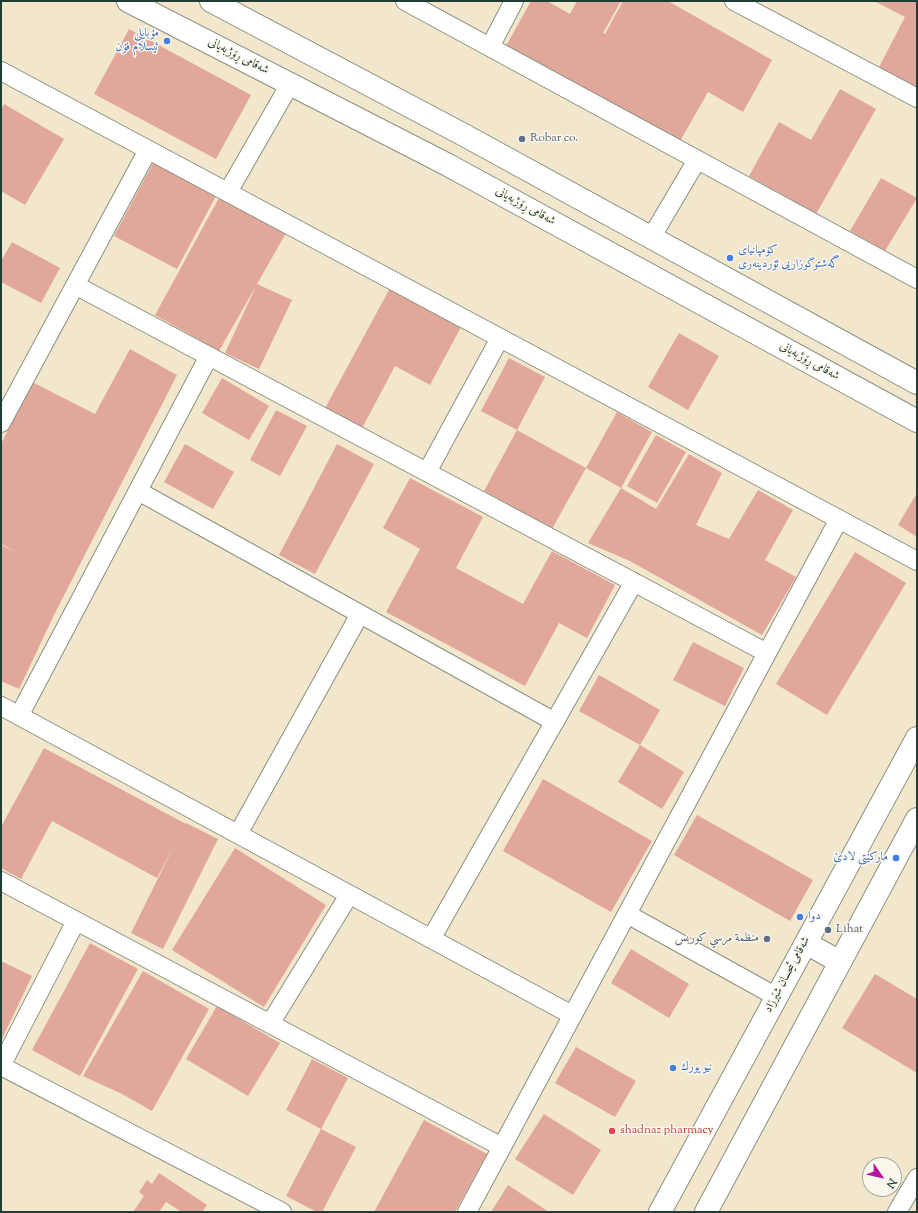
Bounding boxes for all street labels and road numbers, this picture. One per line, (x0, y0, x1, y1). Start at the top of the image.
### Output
street label: شەقامی ڕۆژبەیانی (205, 35, 271, 79)
street label: شەقامی ڕۆژبەیانی (492, 185, 558, 229)
street label: شەقامی ڕۆژبەیانی (776, 340, 842, 384)
street label: شەقامی ئیحسان شێرزاد (762, 935, 814, 1015)

